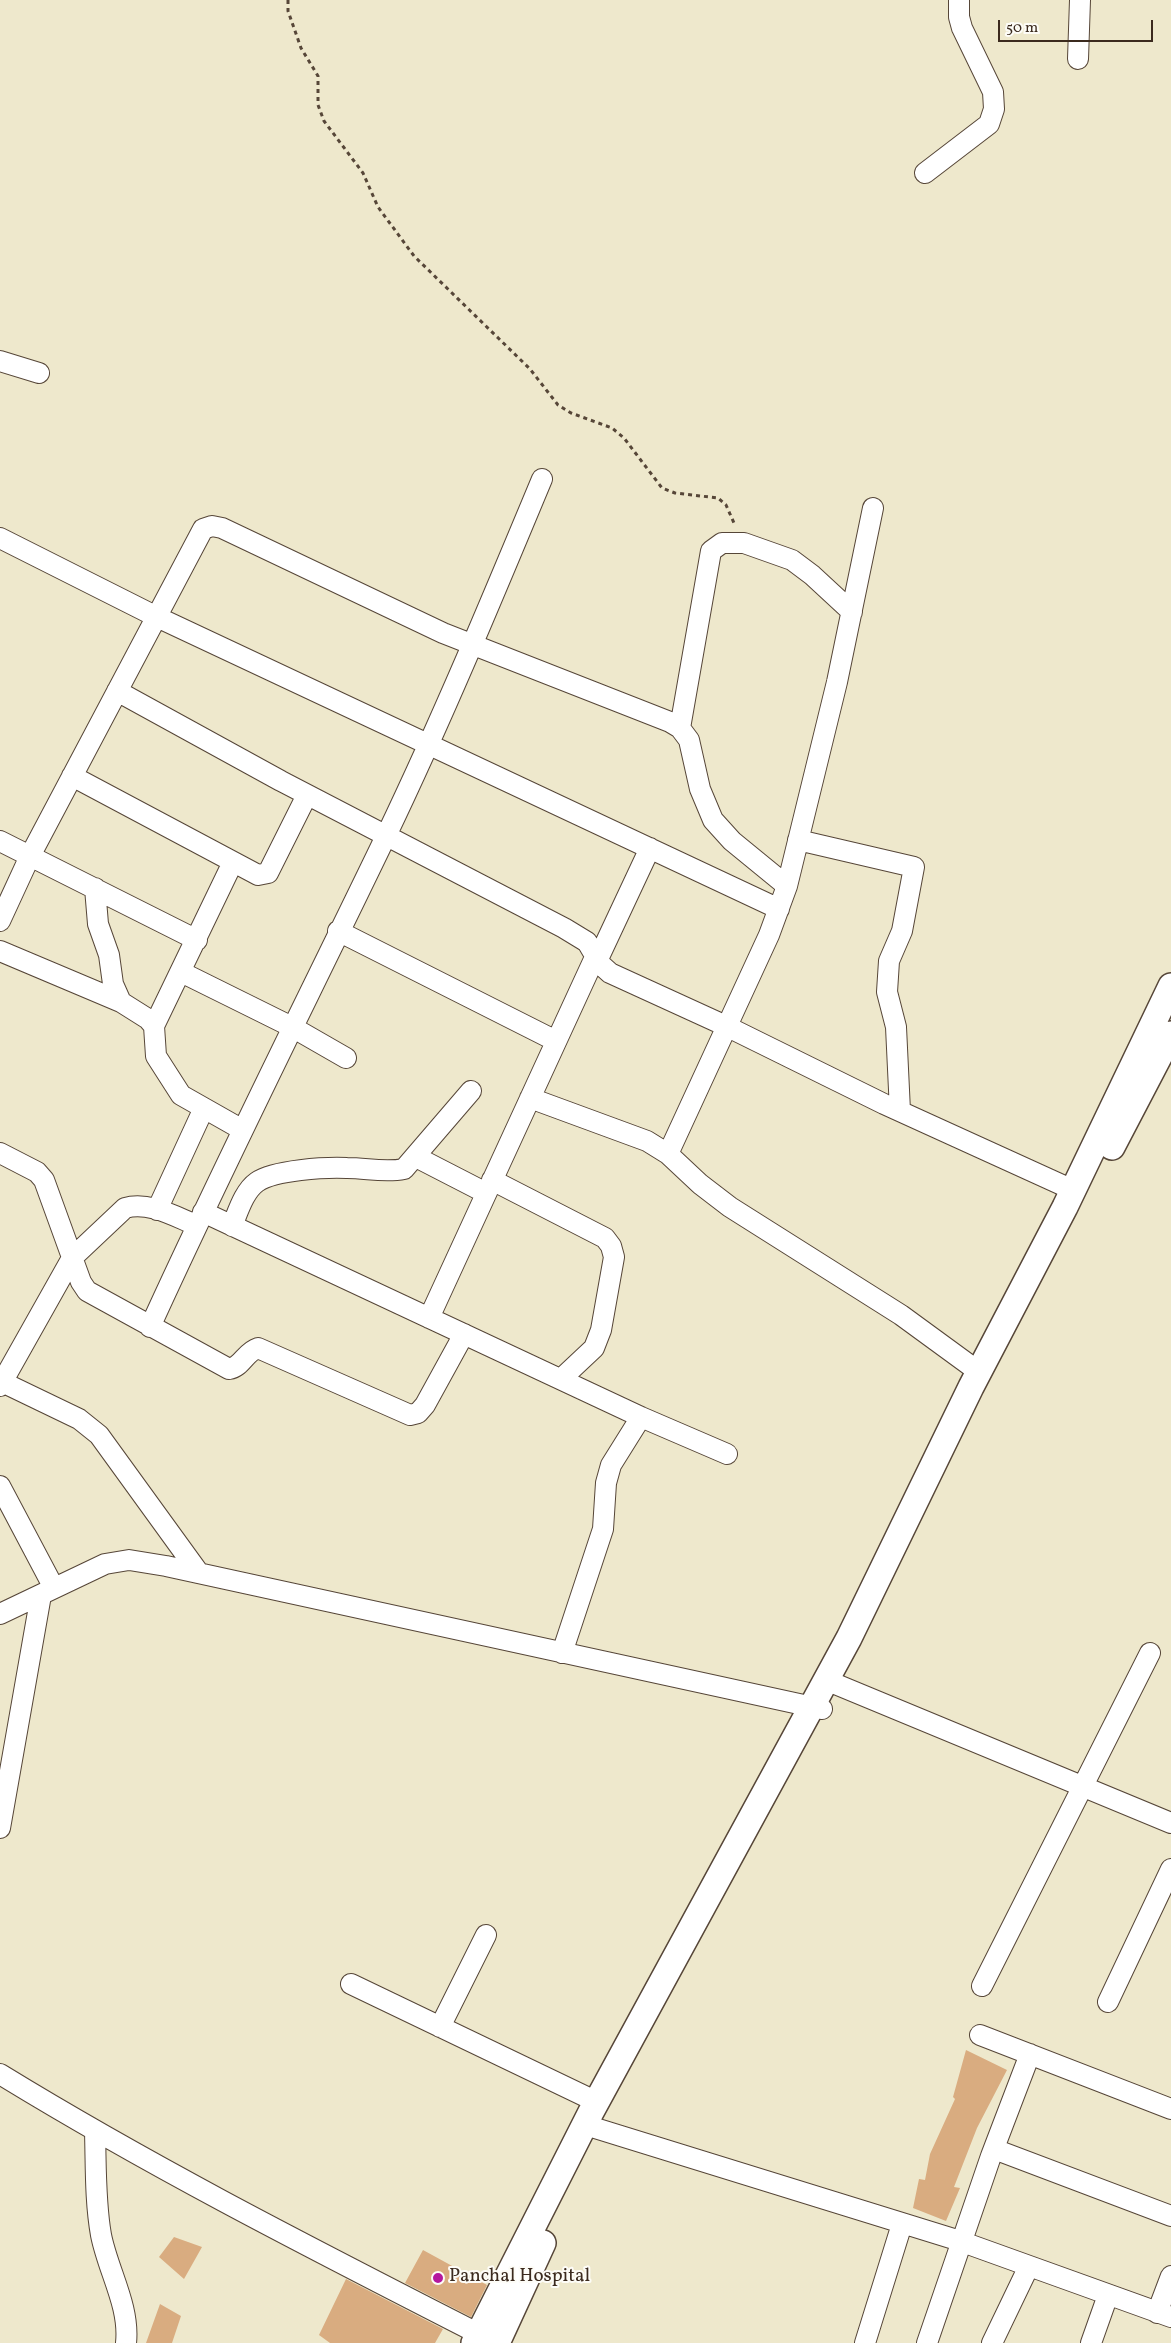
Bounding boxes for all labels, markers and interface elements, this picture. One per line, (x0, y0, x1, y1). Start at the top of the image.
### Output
scale bar (1001, 10, 1156, 42)
text: 50 m (1006, 18, 1038, 39)
place label: Panchal Hospital (449, 2267, 590, 2289)
marker: Panchal Hospital (431, 2271, 445, 2285)

